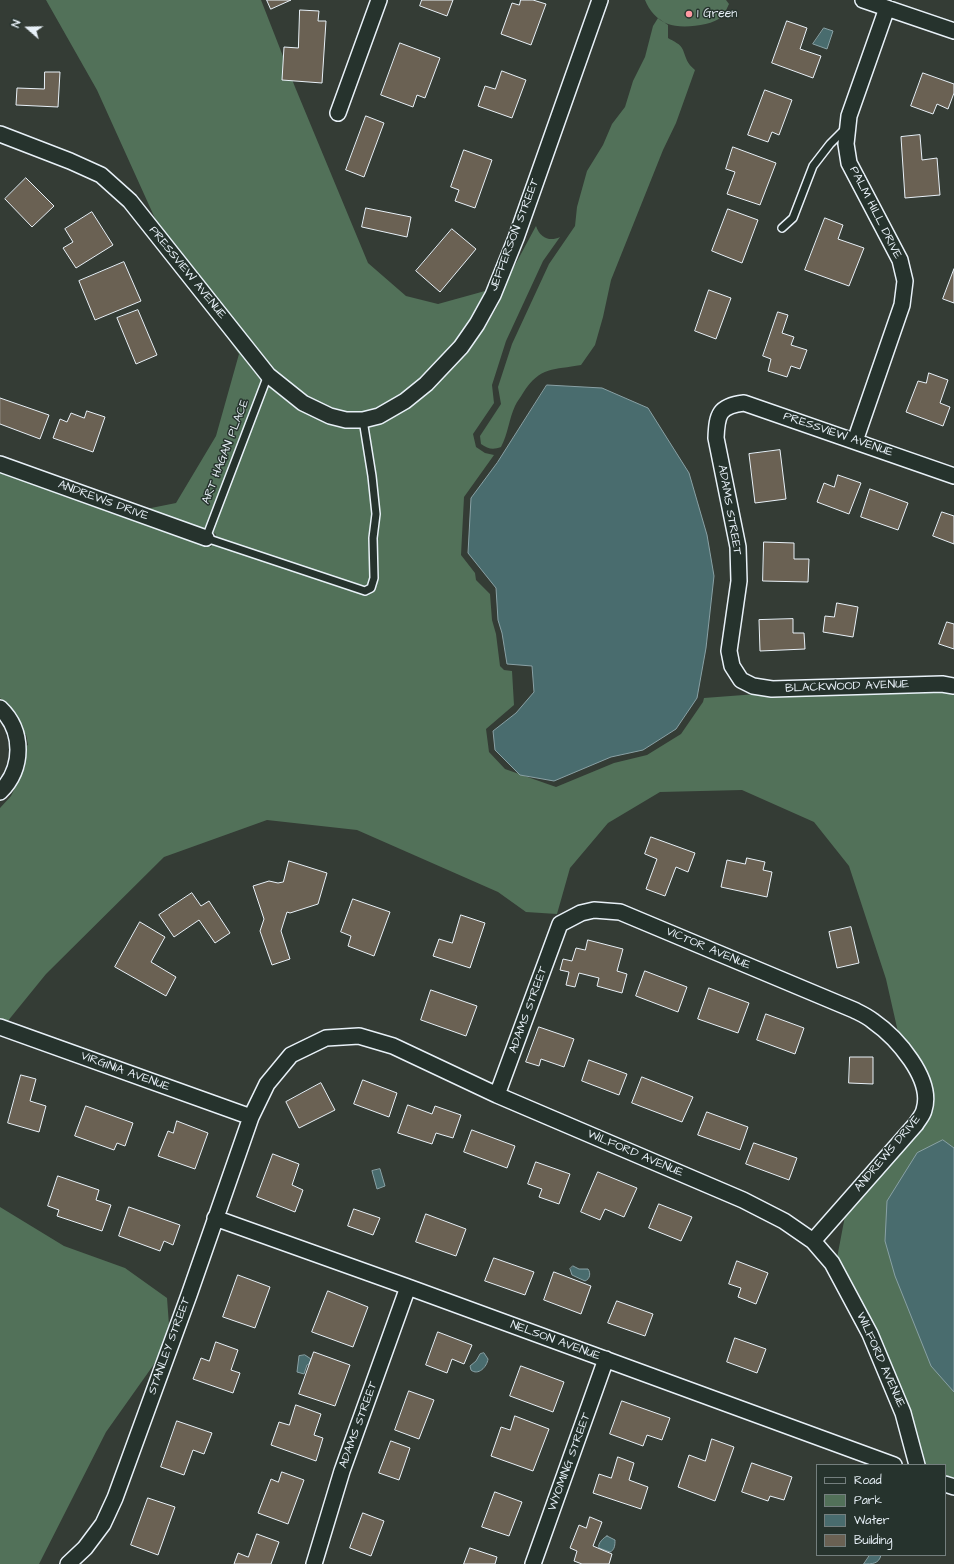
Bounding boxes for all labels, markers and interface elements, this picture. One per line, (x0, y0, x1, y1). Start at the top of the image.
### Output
place label: 1 Green (697, 7, 737, 21)
north arrow (8, 8, 48, 48)
marker: 1 Green (684, 9, 694, 19)
text: N (8, 18, 24, 30)
street label: PALM HILL DRIVE (846, 164, 904, 262)
street label: JEFFERSON STREET (487, 177, 543, 293)
street label: PRESSVIEW AVENUE (145, 224, 229, 322)
street label: ART HAGAN PLACE (199, 398, 253, 506)
street label: PRESSVIEW AVENUE (781, 409, 895, 461)
street label: ADAMS STREET (714, 464, 744, 556)
street label: ANDREWS DRIVE (56, 478, 150, 524)
street label: BLACKWOOD AVENUE (785, 678, 909, 696)
street label: VICTOR AVENUE (664, 925, 752, 973)
street label: ADAMS STREET (507, 965, 551, 1055)
street label: VIRGINIA AVENUE (79, 1049, 171, 1095)
street label: ANDREWS DRIVE (852, 1113, 924, 1195)
street label: WILFORD AVENUE (585, 1127, 685, 1181)
street label: STANLEY STREET (146, 1295, 194, 1397)
street label: WILFORD AVENUE (853, 1310, 907, 1410)
street label: NELSON AVENUE (508, 1318, 602, 1364)
street label: ADAMS STREET (337, 1380, 381, 1470)
street label: WYOMING STREET (546, 1411, 594, 1513)
legend (816, 1464, 946, 1556)
text: Road (854, 1472, 882, 1489)
text: Park (854, 1492, 882, 1509)
text: Water (854, 1512, 889, 1529)
text: Building (854, 1532, 892, 1549)

